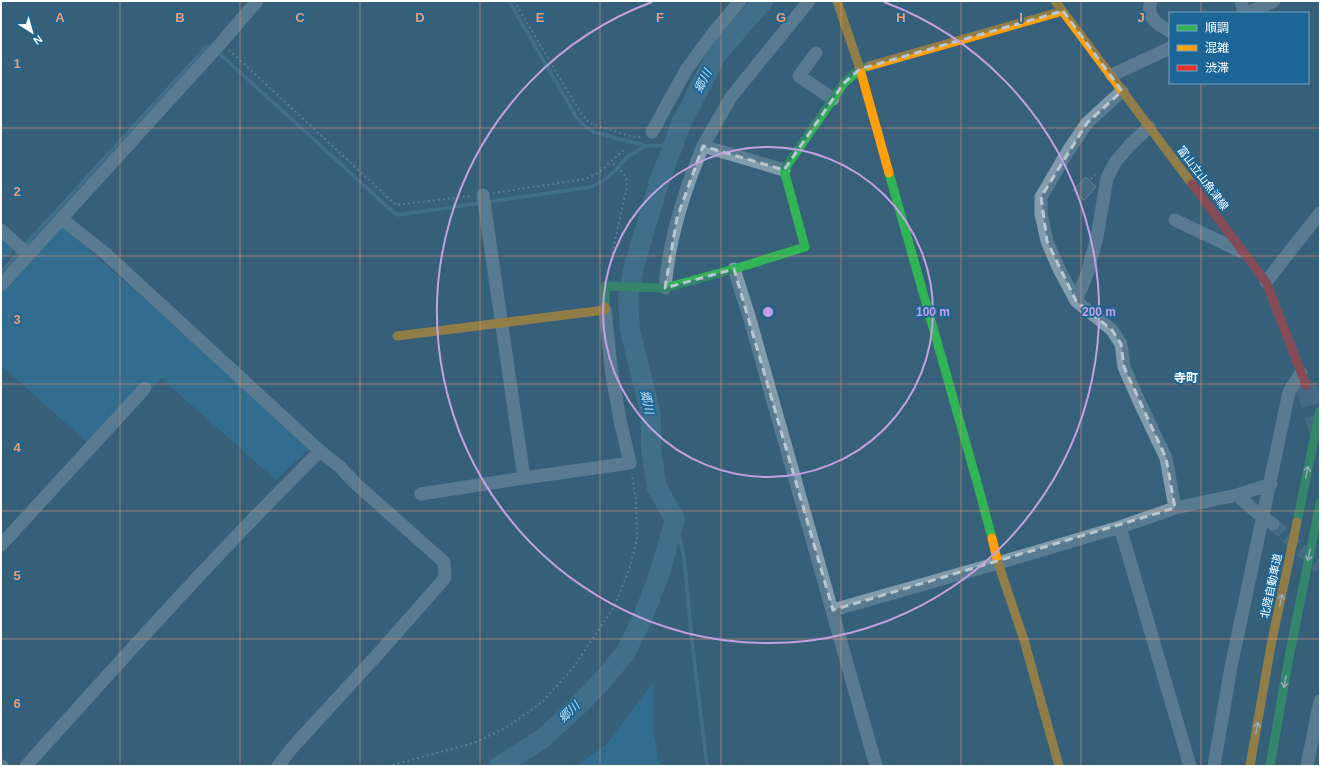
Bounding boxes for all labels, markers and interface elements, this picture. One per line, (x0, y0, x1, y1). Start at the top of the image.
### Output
text: A (55, 10, 65, 25)
text: B (175, 10, 185, 25)
text: C (295, 10, 305, 25)
text: D (415, 10, 425, 25)
text: E (536, 10, 545, 25)
text: F (656, 10, 664, 25)
text: G (776, 10, 786, 25)
text: H (896, 10, 906, 25)
text: I (1019, 10, 1023, 25)
text: J (1137, 10, 1145, 25)
north arrow (12, 12, 52, 52)
legend (1169, 12, 1309, 84)
text: 順調 (1205, 21, 1229, 35)
text: N (31, 33, 45, 47)
text: 混雑 (1205, 41, 1229, 55)
text: 1 (13, 56, 21, 71)
text: 渋滞 (1205, 61, 1229, 75)
water label: 郷川 (691, 65, 716, 95)
street label: 富山立山魚津線 (1175, 144, 1231, 212)
text: 2 (13, 184, 21, 199)
centre of rings (761, 305, 775, 319)
text: 100 m (916, 305, 950, 319)
text: 200 m (1082, 305, 1116, 319)
text: 3 (13, 312, 21, 327)
district label: 寺町 (1174, 371, 1198, 385)
water label: 郷川 (637, 389, 657, 417)
text: 4 (13, 440, 21, 455)
one-way arrow (1303, 466, 1311, 479)
one-way arrow (1305, 548, 1313, 561)
street label: 北陸自動車道 (1258, 552, 1284, 620)
text: 5 (13, 568, 21, 583)
one-way arrow (1277, 594, 1285, 607)
one-way arrow (1280, 675, 1288, 688)
text: 6 (13, 696, 21, 711)
water label: 郷川 (555, 697, 584, 725)
one-way arrow (1253, 721, 1261, 734)

